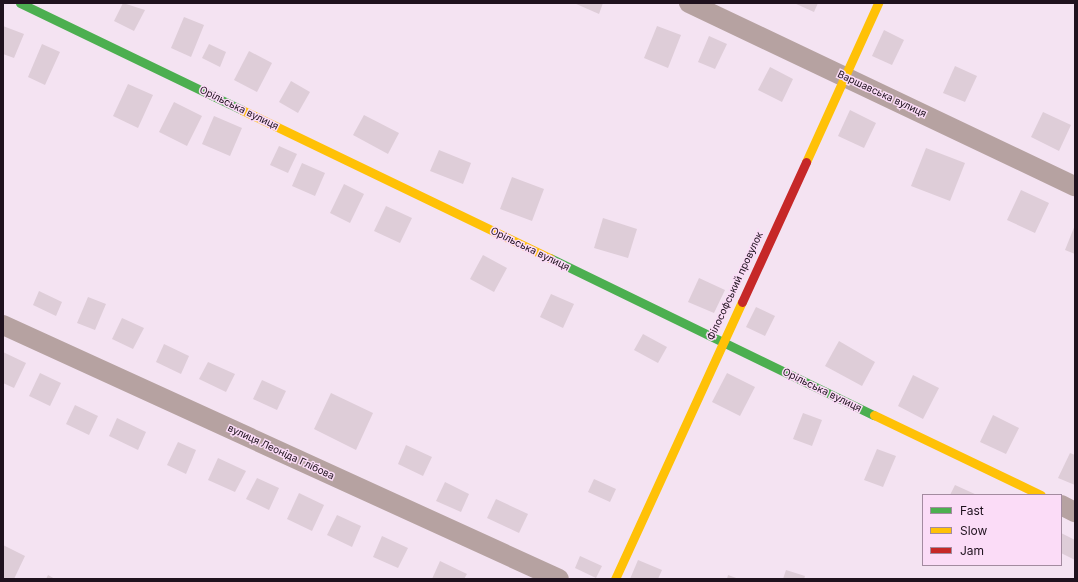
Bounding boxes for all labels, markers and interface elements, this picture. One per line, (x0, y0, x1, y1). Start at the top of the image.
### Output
street label: Варшавська вулиця (836, 68, 928, 120)
street label: Орільська вулиця (197, 84, 281, 132)
street label: Орільська вулиця (488, 225, 572, 273)
street label: Філософський провулок (705, 230, 765, 342)
street label: Орільська вулиця (780, 366, 864, 414)
street label: вулиця Леоніда Глібова (226, 422, 336, 482)
legend (922, 494, 1062, 566)
text: Fast (960, 503, 984, 518)
text: Slow (960, 523, 987, 538)
text: Jam (960, 543, 984, 558)

